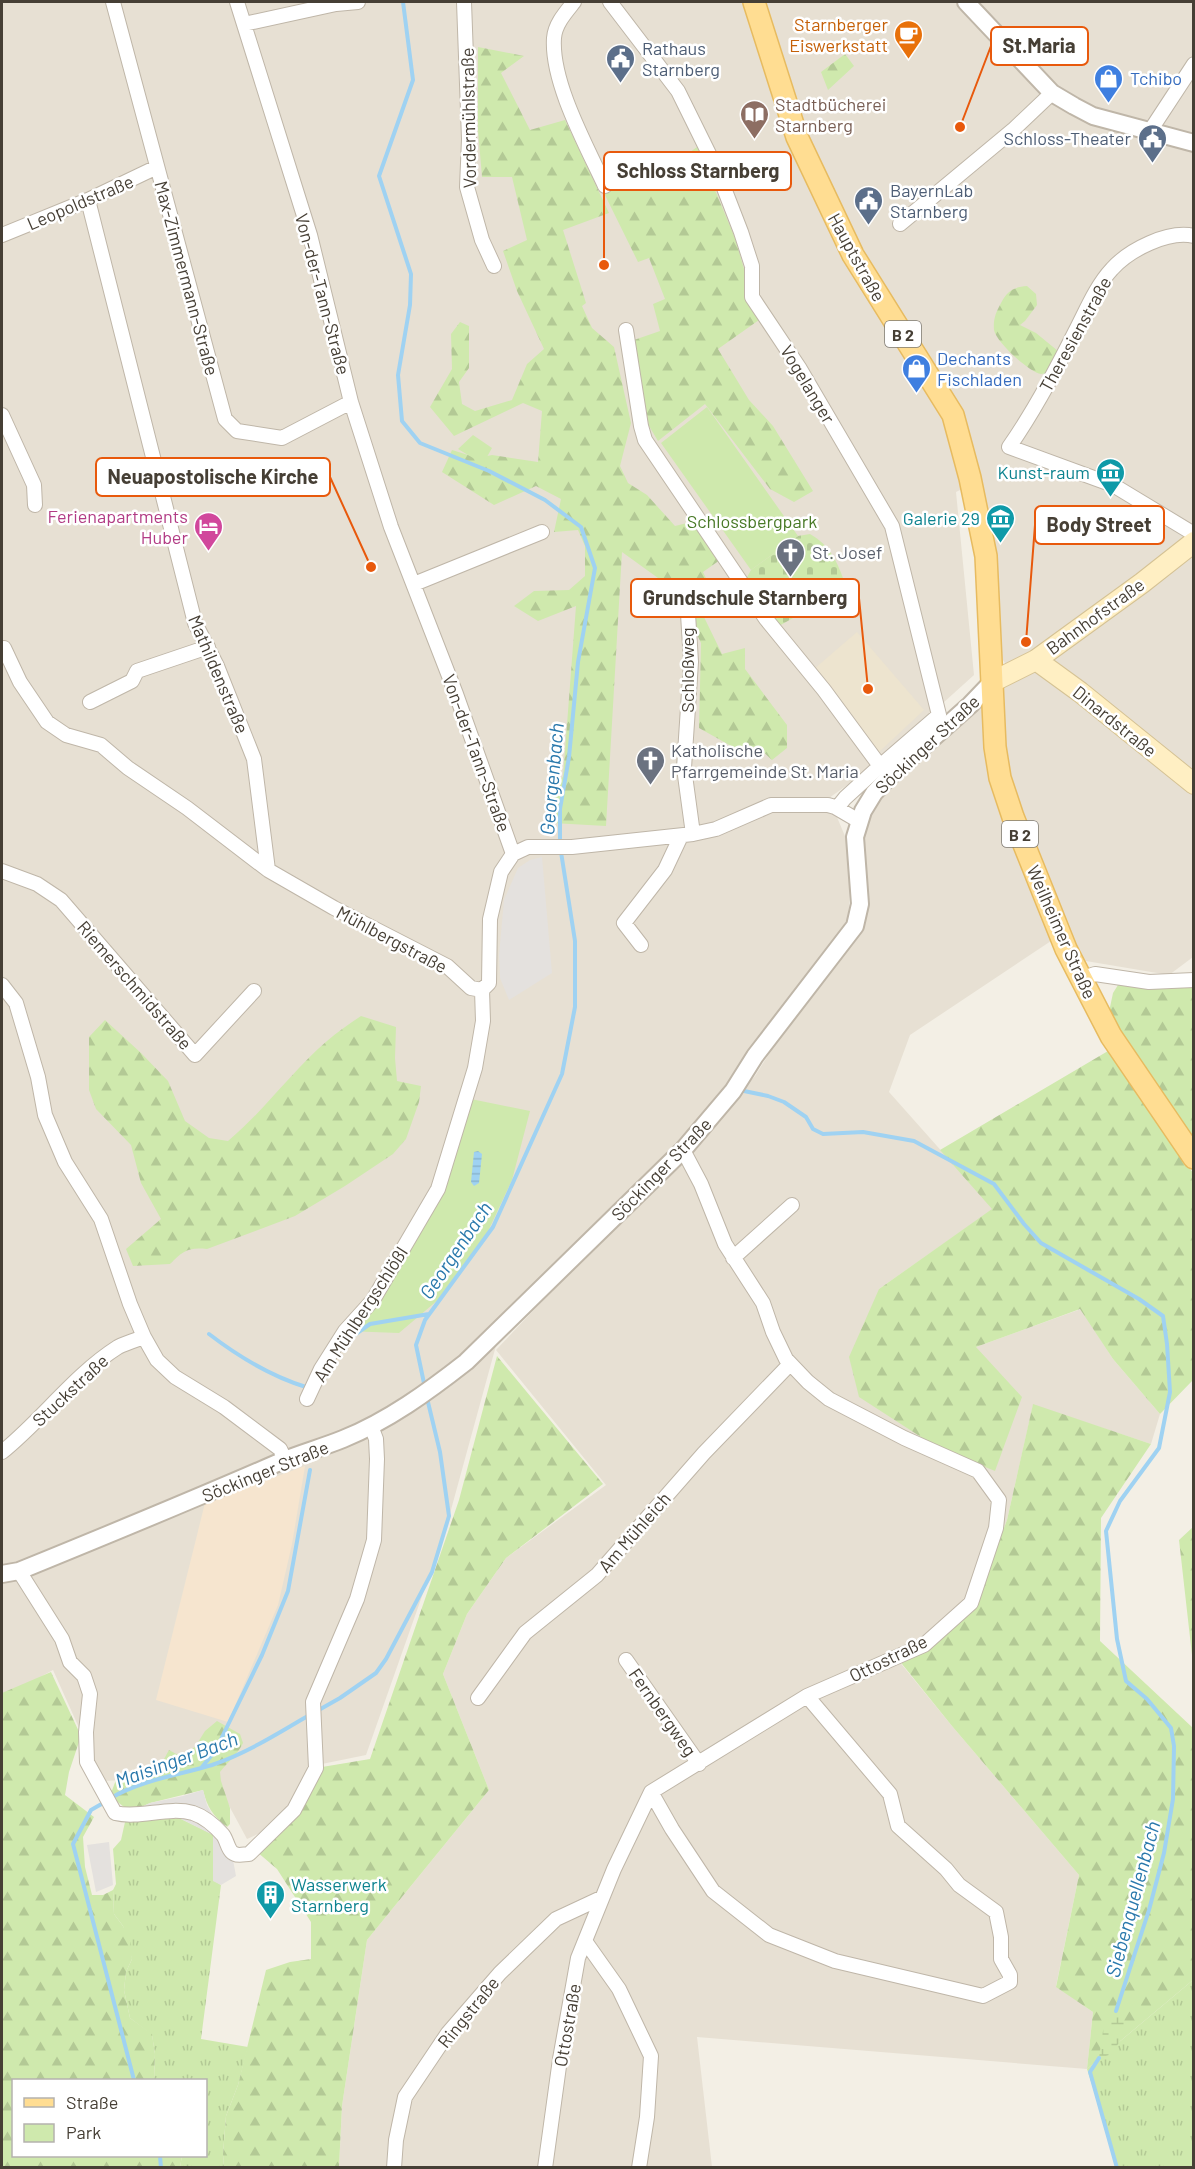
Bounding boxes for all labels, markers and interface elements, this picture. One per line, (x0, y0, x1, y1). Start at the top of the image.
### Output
place label: Starnberger Eiswerkstatt (789, 13, 888, 56)
cafe icon: Starnberger Eiswerkstatt (893, 18, 925, 60)
callout: St.Maria (991, 27, 1088, 65)
text: St.Maria (1002, 33, 1076, 57)
place label: Rathaus Starnberg (642, 37, 720, 80)
public building icon: Rathaus Starnberg (605, 42, 637, 84)
street label: Vordermühlstraße (456, 47, 480, 189)
shop icon: Tchibo (1093, 62, 1125, 104)
place label: Tchibo (1130, 67, 1182, 89)
place label: Stadtbücherei Starnberg (775, 93, 886, 136)
library icon: Stadtbücherei Starnberg (738, 98, 770, 140)
public building icon: Schloss-Theater (1136, 122, 1168, 164)
place label: Schloss-Theater (1003, 127, 1131, 149)
callout: Schloss Starnberg (604, 152, 791, 190)
text: Schloss Starnberg (617, 158, 779, 182)
street label: Leopoldstraße (23, 170, 137, 234)
street label: Max-Zimmermann-Straße (150, 178, 224, 378)
place label: BayernLab Starnberg (890, 179, 973, 222)
public building icon: BayernLab Starnberg (853, 184, 885, 226)
street label: Hauptstraße (824, 209, 890, 305)
street label: Von-der-Tann-Straße (291, 211, 355, 377)
street label: Theresienstraße (1034, 273, 1116, 395)
road number: B 2 (885, 321, 921, 347)
street label: Vogelanger (776, 341, 840, 428)
place label: Dechants Fischladen (937, 347, 1022, 390)
shop icon: Dechants Fischladen (900, 352, 932, 394)
museum icon: Kunst-raum (1095, 456, 1127, 498)
callout: Neuapostolische Kirche (96, 458, 330, 496)
place label: Kunst-raum (997, 461, 1090, 483)
text: Neuapostolische Kirche (108, 464, 319, 488)
museum icon: Galerie 29 (985, 502, 1017, 544)
place label: Ferienapartments Huber (48, 505, 188, 548)
callout: Body Street (1035, 506, 1164, 544)
place label: Galerie 29 (903, 507, 980, 529)
hotel icon: Ferienapartments Huber (193, 510, 225, 552)
park label: Schlossbergpark (687, 510, 817, 532)
text: Body Street (1046, 512, 1152, 536)
church icon: St. Josef (775, 536, 807, 578)
place label: St. Josef (812, 541, 882, 563)
street label: Bahnhofstraße (1042, 573, 1148, 659)
callout: Grundschule Starnberg (631, 579, 859, 617)
text: Grundschule Starnberg (643, 585, 847, 609)
street label: Mathildenstraße (184, 611, 254, 737)
street label: Schloßweg (676, 627, 698, 713)
street label: Von-der-Tann-Straße (438, 671, 516, 835)
street label: Dinardstraße (1069, 681, 1161, 761)
street label: Söckinger Straße (870, 690, 984, 798)
water label: Georgenbach (534, 722, 568, 836)
place label: Katholische Pfarrgemeinde St. Maria (671, 739, 859, 782)
church icon: Katholische Pfarrgemeinde St. Maria (634, 744, 666, 786)
road number: B 2 (1002, 821, 1038, 847)
street label: Weilheimer Straße (1023, 862, 1101, 1002)
street label: Mühlbergstraße (333, 901, 451, 977)
street label: Riemerschmidstraße (73, 916, 197, 1054)
street label: Söckinger Straße (606, 1113, 716, 1225)
water label: Georgenbach (414, 1197, 496, 1303)
street label: Am Mühlbergschlößl (308, 1242, 412, 1386)
street label: Stuckstraße (28, 1349, 112, 1431)
street label: Söckinger Straße (198, 1436, 332, 1506)
street label: Am Mühleich (593, 1487, 675, 1577)
street label: Ottostraße (845, 1630, 931, 1686)
street label: Fernbergweg (625, 1664, 701, 1760)
water label: Maisinger Bach (111, 1726, 241, 1792)
water label: Siebenquellenbach (1100, 1818, 1164, 1980)
place label: Wasserwerk Starnberg (291, 1873, 387, 1916)
building icon: Wasserwerk Starnberg (254, 1878, 286, 1920)
street label: Ringstraße (433, 1972, 503, 2052)
street label: Ottostraße (549, 1982, 585, 2068)
legend (12, 2079, 207, 2157)
text: Straße (66, 2091, 118, 2113)
text: Park (66, 2121, 101, 2143)

